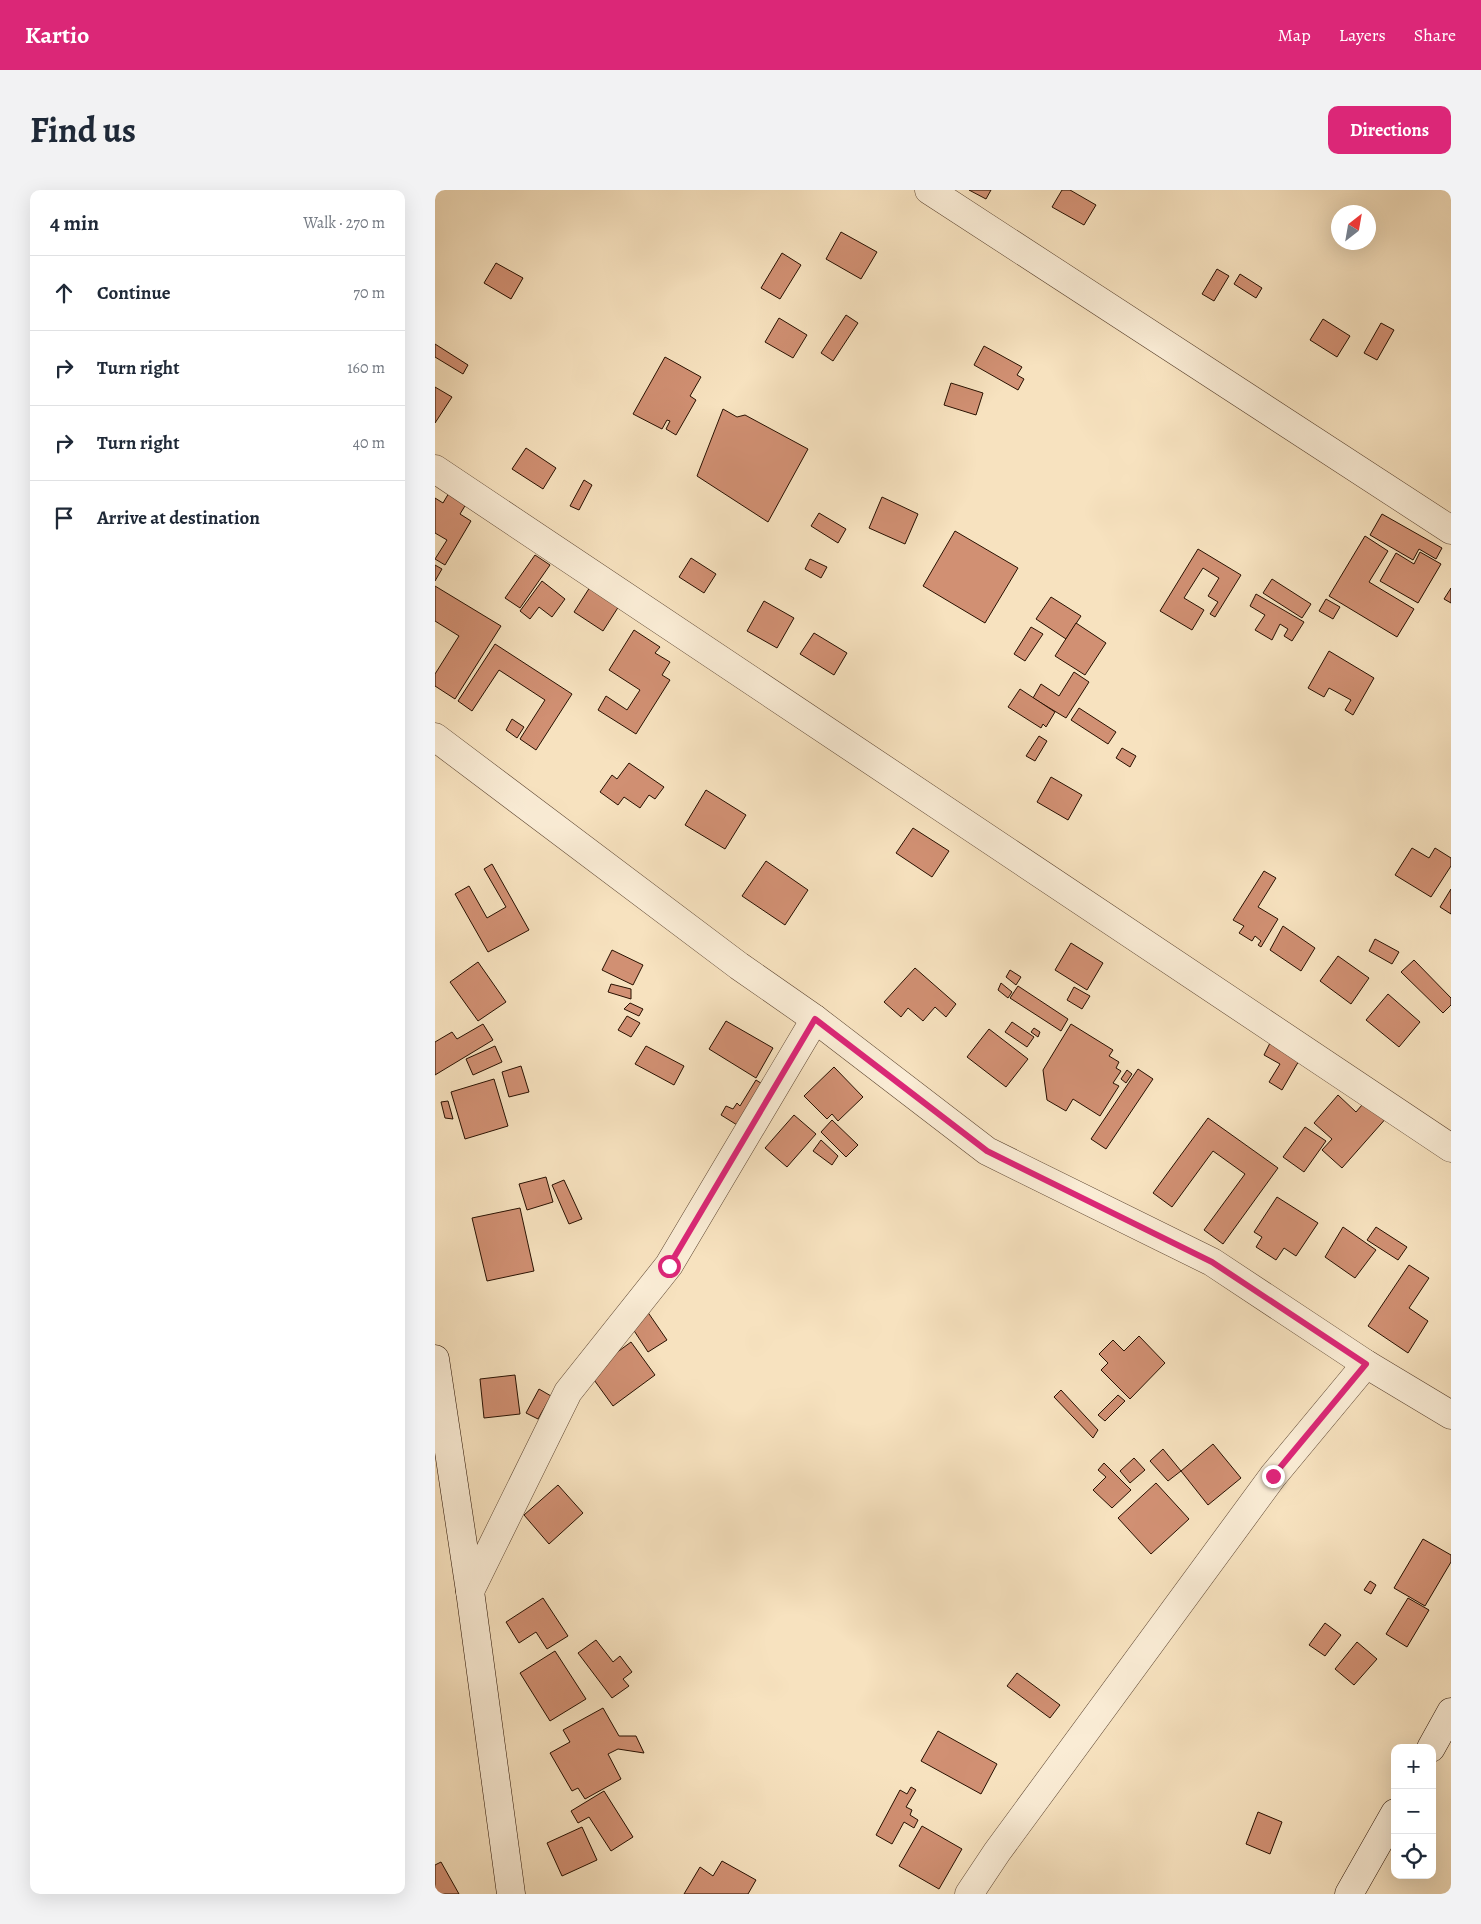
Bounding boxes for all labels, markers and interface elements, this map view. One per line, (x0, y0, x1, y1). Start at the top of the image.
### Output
text: Kartio (25, 19, 89, 51)
text: Map (1278, 23, 1311, 47)
text: Layers (1339, 23, 1386, 47)
text: Share (1414, 23, 1456, 47)
text: Find us (30, 106, 136, 154)
button: Directions (1328, 106, 1451, 154)
north arrow (1331, 205, 1376, 250)
text: 4 min (50, 209, 99, 237)
text: Walk · 270 m (303, 212, 385, 234)
icon: ahead (50, 279, 78, 307)
text: Continue (97, 280, 171, 306)
text: 70 m (353, 282, 385, 304)
icon: right (50, 354, 78, 382)
text: Turn right (97, 355, 179, 381)
text: 160 m (347, 357, 385, 379)
icon: right (50, 429, 78, 457)
text: Turn right (97, 430, 179, 456)
text: 40 m (353, 432, 385, 454)
icon: arrive (50, 504, 78, 532)
text: Arrive at destination (97, 505, 260, 531)
route start (658, 1255, 681, 1278)
route end (1262, 1465, 1285, 1488)
map controls (1391, 1744, 1436, 1879)
button: + (1391, 1744, 1436, 1789)
button: − (1391, 1789, 1436, 1834)
button: locate (1391, 1834, 1436, 1879)

